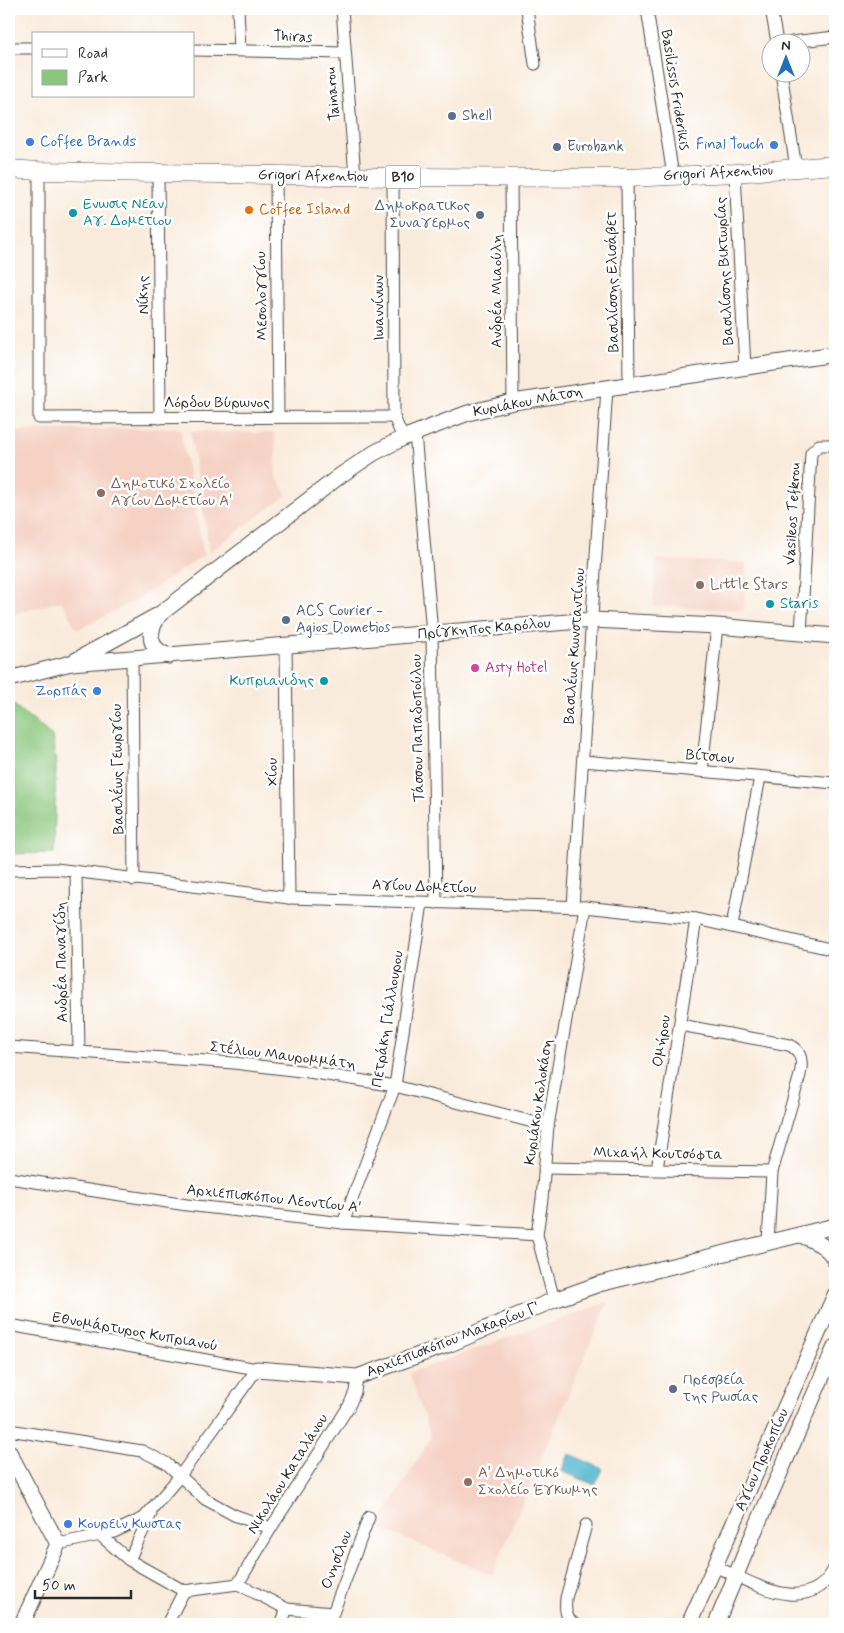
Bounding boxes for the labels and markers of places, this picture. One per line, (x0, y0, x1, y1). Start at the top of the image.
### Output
place label: Shell (462, 106, 492, 126)
marker: Shell (446, 110, 458, 122)
place label: Coffee Brands (40, 132, 136, 152)
place label: Final Touch (696, 135, 764, 155)
marker: Coffee Brands (24, 136, 36, 148)
place label: Eurobank (567, 137, 624, 157)
marker: Final Touch (768, 139, 780, 151)
marker: Eurobank (551, 141, 563, 153)
place label: Ενωσις Νεαν Αγ. Δομετιου (83, 194, 172, 231)
place label: Δημοκρατικος Συναγερμος (375, 196, 470, 233)
place label: Coffee Island (259, 200, 350, 220)
marker: Coffee Island (243, 204, 255, 216)
marker: Ενωσις Νεαν Αγ. Δομετιου (67, 207, 79, 219)
marker: Δημοκρατικος Συναγερμος (474, 209, 486, 221)
place label: Δημοτικό Σχολείο Αγίου Δομετίου Αʹ (111, 474, 232, 511)
marker: Δημοτικό Σχολείο Αγίου Δομετίου Αʹ (95, 487, 107, 499)
place label: Little Stars (710, 575, 788, 595)
marker: Little Stars (694, 579, 706, 591)
place label: Staris (780, 594, 819, 614)
marker: Staris (764, 598, 776, 610)
place label: ACS Courier - Agios Dometios (296, 601, 391, 638)
marker: ACS Courier - Agios Dometios (280, 614, 292, 626)
place label: Asty Hotel (485, 658, 548, 678)
marker: Asty Hotel (469, 662, 481, 674)
place label: Κυπριανιδης (230, 671, 314, 691)
marker: Κυπριανιδης (318, 675, 330, 687)
place label: Ζορπάς (35, 681, 87, 701)
marker: Ζορπάς (91, 685, 103, 697)
place label: Πρεσβεία της Ρωσίας (682, 1370, 759, 1407)
marker: Πρεσβεία της Ρωσίας (667, 1383, 679, 1395)
place label: Α' Δημοτικό Σχολείο Έγκωμης (478, 1463, 598, 1500)
marker: Α' Δημοτικό Σχολείο Έγκωμης (462, 1476, 474, 1488)
place label: Κουρειν Κωστας (78, 1514, 182, 1534)
marker: Κουρειν Κωστας (62, 1518, 74, 1530)

